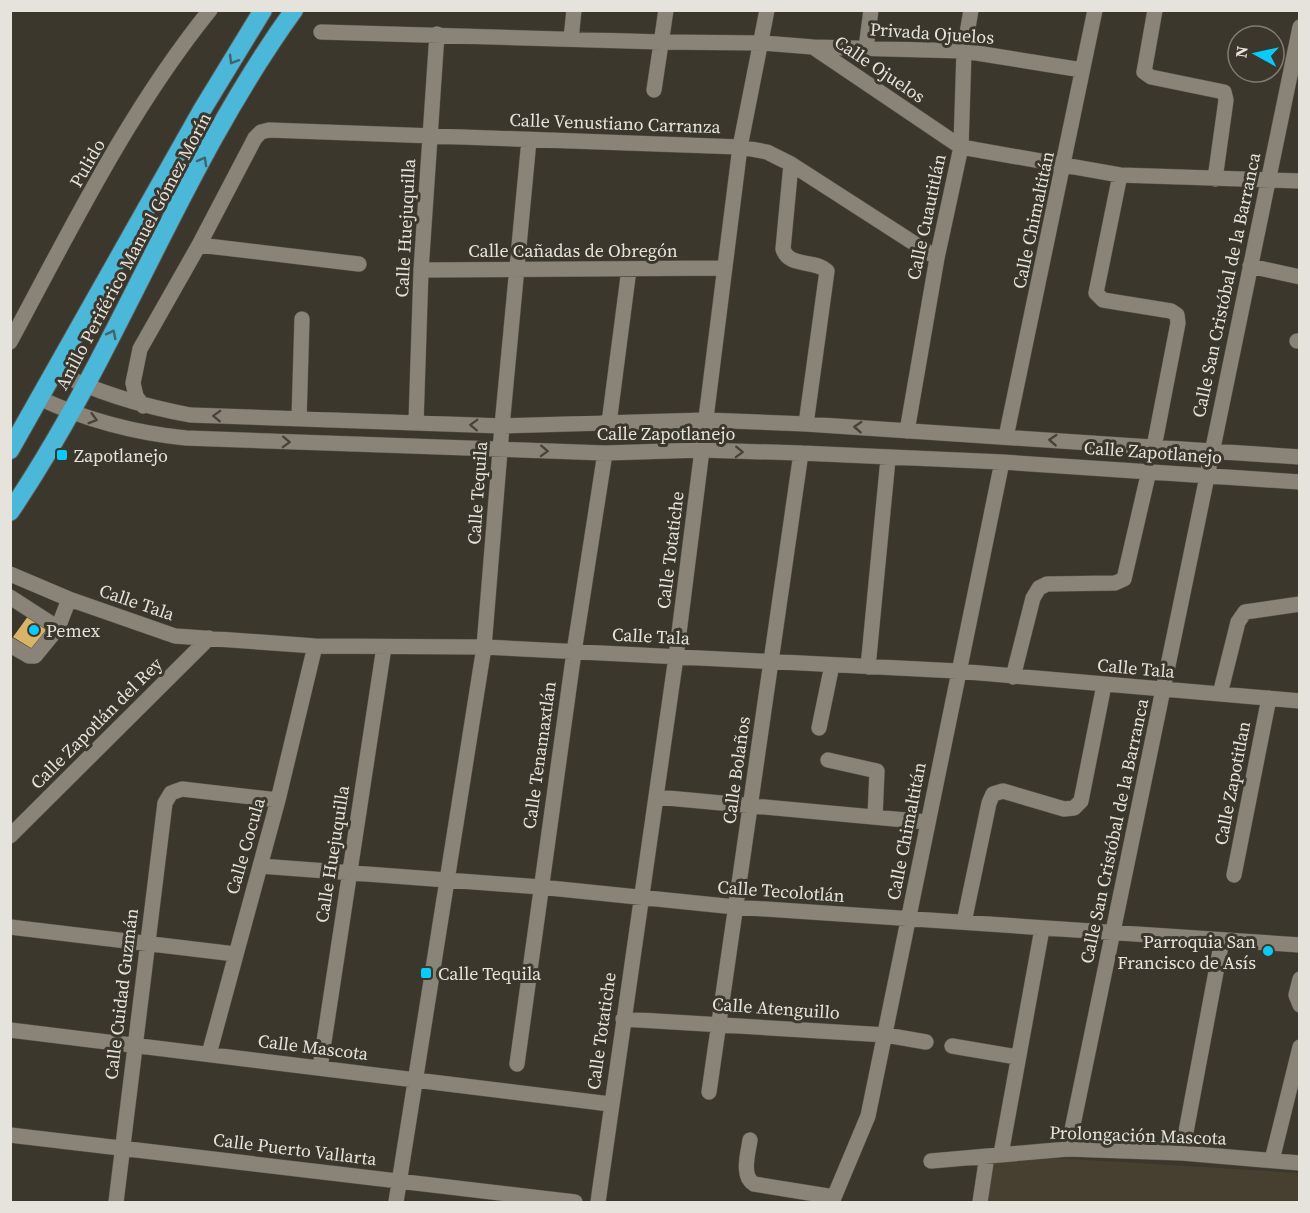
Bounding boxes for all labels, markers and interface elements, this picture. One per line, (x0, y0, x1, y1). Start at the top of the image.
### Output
street label: Privada Ojuelos (869, 16, 995, 50)
north arrow (1226, 24, 1286, 84)
street label: Calle Ojuelos (830, 29, 931, 109)
text: N (1229, 44, 1253, 59)
one-way arrow (229, 54, 240, 65)
street label: Calle Venustiano Carranza (509, 107, 722, 139)
street label: Anillo Periférico Manuel Gómez Morín (49, 108, 217, 394)
street label: Pulido (63, 134, 111, 192)
street label: Calle Chimaltitán (1006, 149, 1060, 291)
street label: Calle San Cristóbal de la Barranca (1186, 149, 1266, 420)
street label: Calle Cuautitlán (900, 152, 952, 282)
one-way arrow (196, 157, 207, 167)
street label: Calle Huejuquilla (389, 157, 421, 298)
street label: Calle Cañadas de Obregón (468, 238, 678, 263)
one-way arrow (105, 330, 116, 340)
one-way arrow (212, 409, 221, 422)
one-way arrow (88, 412, 98, 424)
one-way arrow (470, 419, 479, 432)
street label: Calle Zapotlanejo (597, 421, 735, 446)
one-way arrow (853, 421, 862, 434)
one-way arrow (1048, 434, 1057, 447)
street label: Calle Zapotlanejo (1083, 435, 1223, 469)
one-way arrow (282, 436, 291, 448)
street label: Calle Tequila (461, 440, 493, 545)
place label: Zapotlanejo (74, 443, 168, 468)
one-way arrow (539, 445, 548, 457)
one-way arrow (734, 445, 743, 458)
marker: Zapotlanejo (55, 448, 69, 462)
street label: Calle Totatiche (650, 490, 690, 610)
street label: Calle Tala (96, 577, 179, 627)
place label: Pemex (46, 618, 101, 643)
street label: Calle Tala (611, 621, 691, 651)
marker: Pemex (27, 623, 41, 637)
street label: Calle Zapotlán del Rey (24, 651, 168, 795)
street label: Calle Tala (1096, 652, 1177, 684)
street label: Calle Tenamaxtlán (516, 679, 562, 830)
street label: Calle San Cristóbal de la Barranca (1074, 695, 1154, 966)
street label: Calle Bolaños (716, 714, 756, 825)
street label: Calle Zapotitlan (1208, 719, 1256, 847)
street label: Calle Chimaltitán (880, 760, 932, 902)
street label: Calle Huejuquilla (309, 783, 355, 925)
street label: Calle Cocula (219, 794, 271, 897)
street label: Calle Tecolotlán (716, 874, 846, 908)
street label: Calle Cuidad Guzmán (98, 907, 144, 1081)
place label: Parroquia San Francisco de Asís (1117, 929, 1256, 975)
marker: Parroquia San Francisco de Asís (1261, 944, 1275, 958)
place label: Calle Tequila (438, 961, 542, 986)
marker: Calle Tequila (419, 966, 433, 980)
street label: Calle Totatiche (580, 971, 622, 1091)
street label: Calle Atenguillo (711, 991, 841, 1025)
street label: Calle Mascota (256, 1028, 370, 1066)
street label: Prolongación Mascota (1049, 1119, 1228, 1151)
street label: Calle Puerto Vallarta (212, 1127, 379, 1172)

